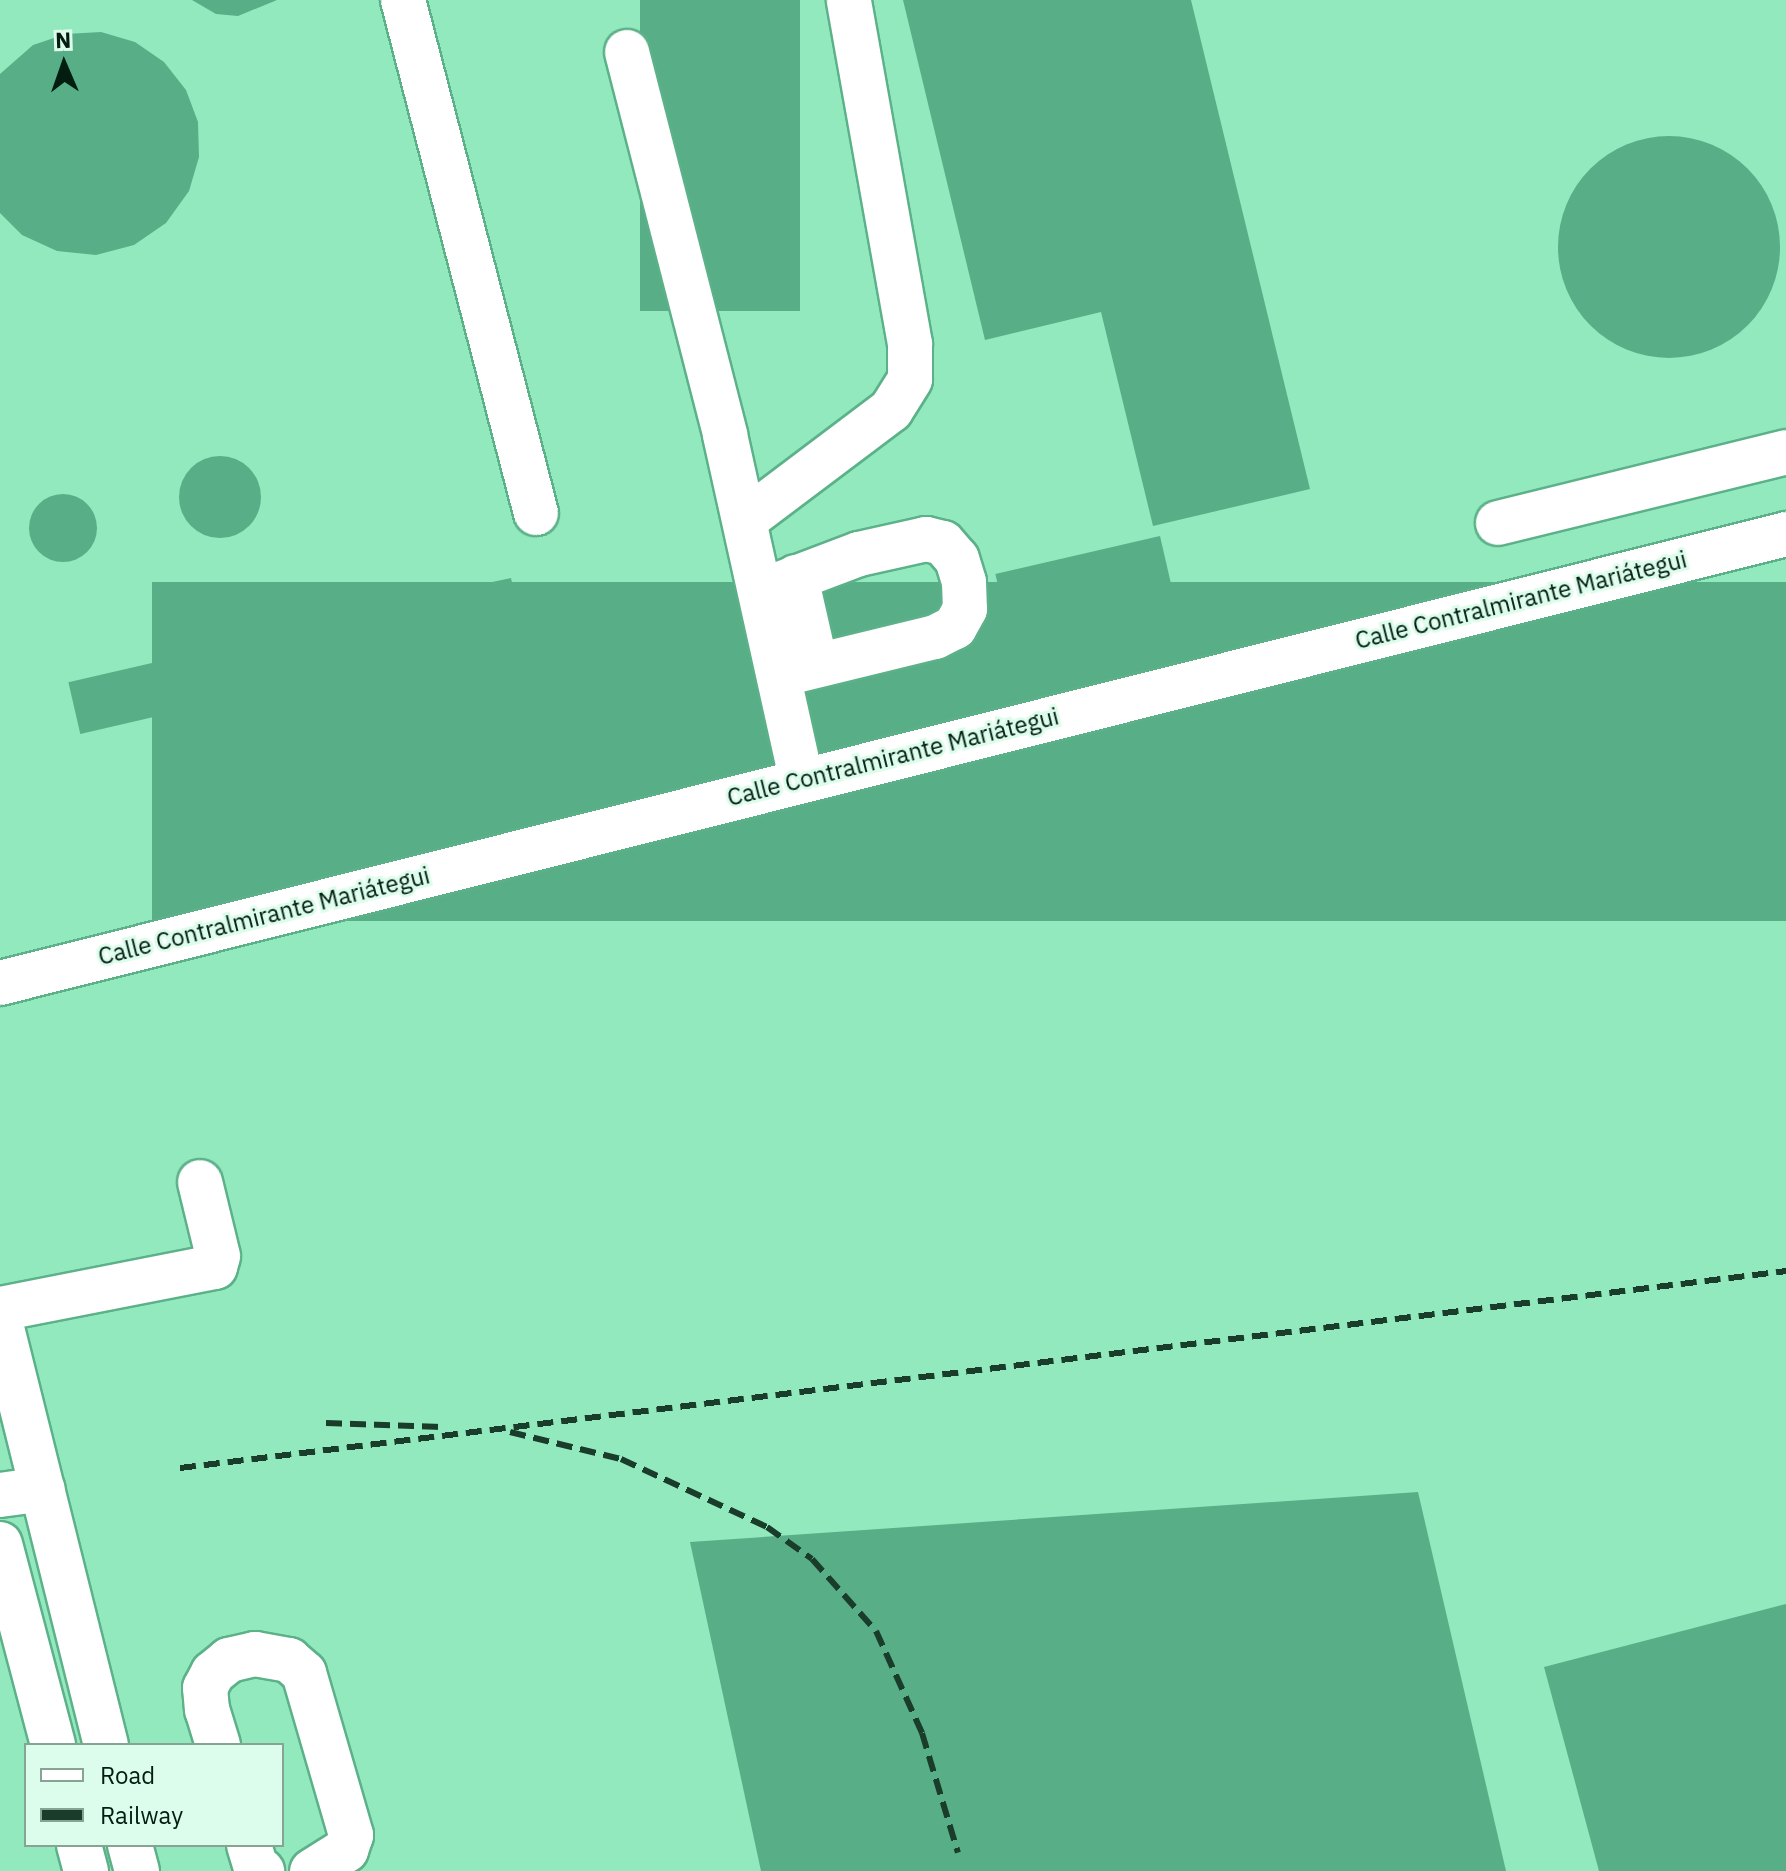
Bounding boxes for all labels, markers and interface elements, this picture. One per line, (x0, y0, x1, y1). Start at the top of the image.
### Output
north arrow (24, 24, 104, 104)
text: N (55, 25, 72, 54)
street label: Calle Contralmirante Mariátegui (1352, 545, 1690, 655)
street label: Calle Contralmirante Mariátegui (724, 702, 1062, 812)
street label: Calle Contralmirante Mariátegui (95, 861, 433, 971)
legend (24, 1743, 284, 1847)
text: Road (100, 1759, 155, 1791)
text: Railway (100, 1799, 183, 1831)

